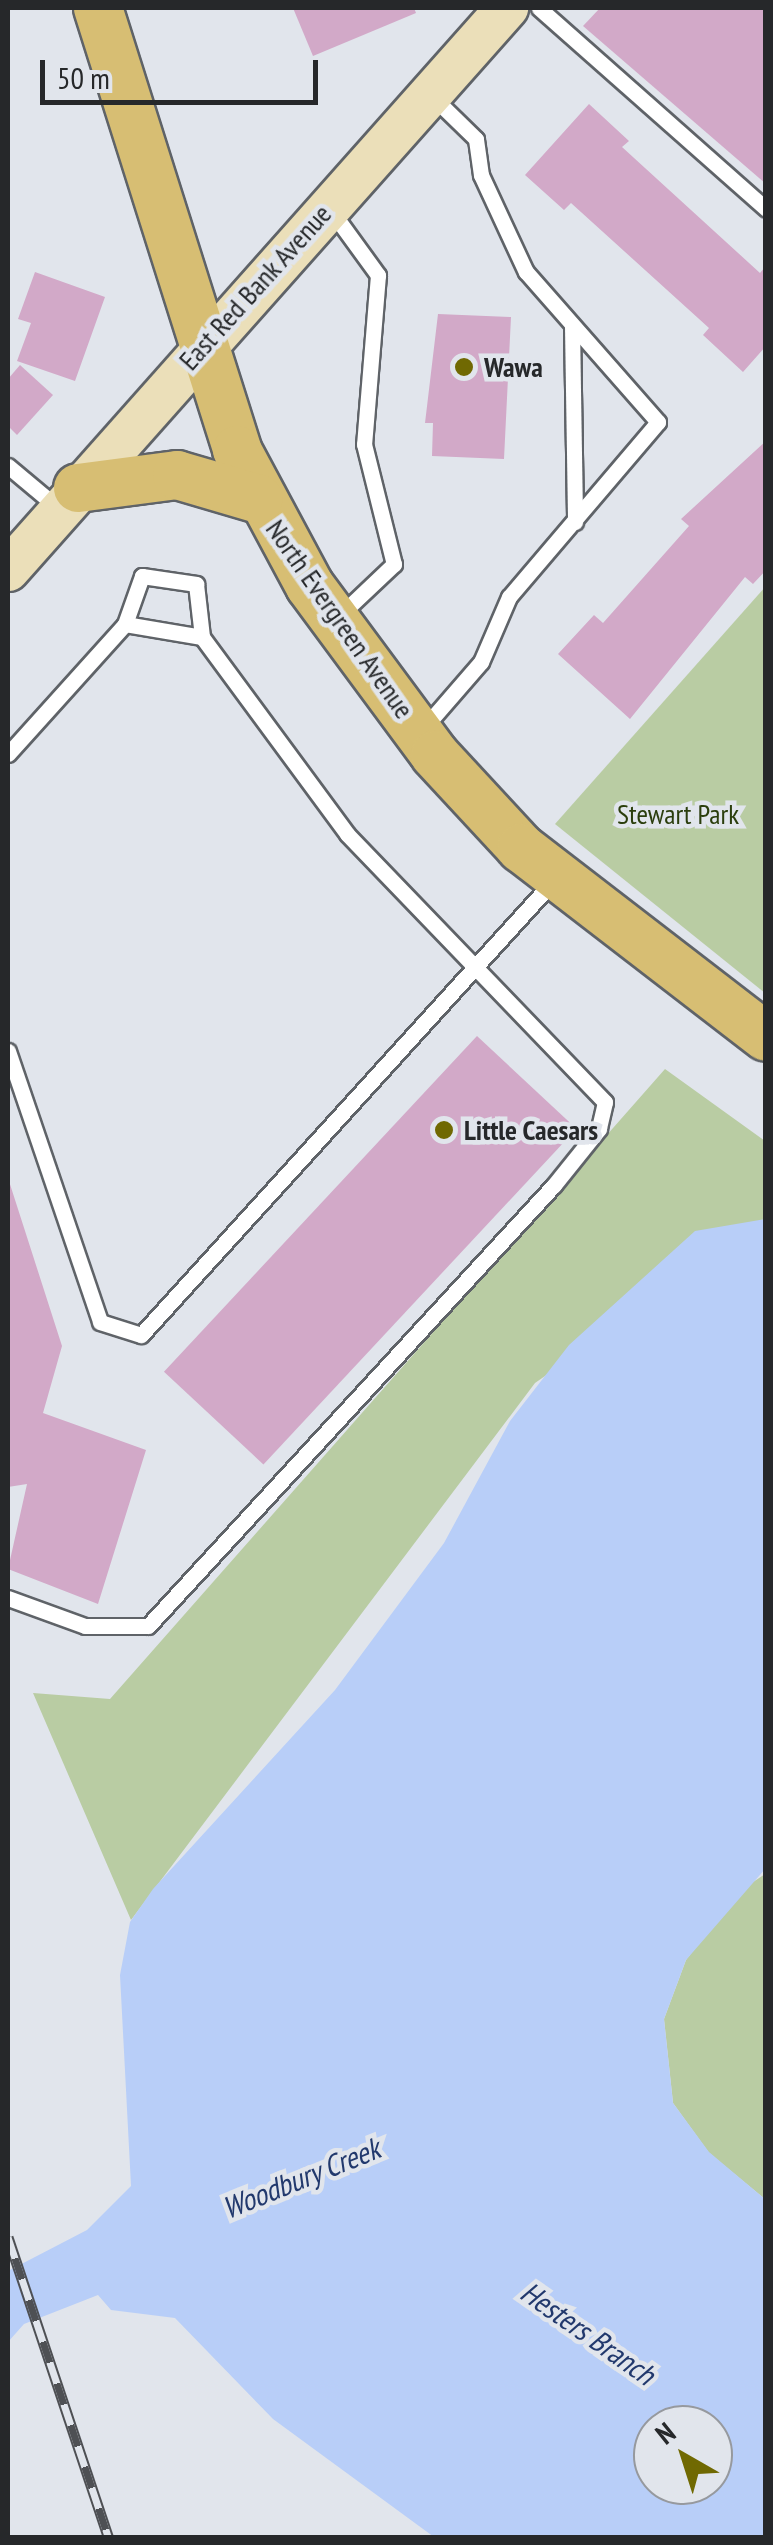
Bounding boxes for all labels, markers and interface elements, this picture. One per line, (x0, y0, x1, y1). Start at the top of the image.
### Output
scale bar (45, 40, 322, 102)
text: 50 m (57, 58, 110, 97)
street label: East Red Bank Avenue (171, 197, 339, 377)
place label: Wawa (484, 350, 543, 384)
marker: Wawa (453, 356, 475, 378)
street label: North Evergreen Avenue (259, 513, 421, 725)
park label: Stewart Park (617, 797, 739, 831)
place label: Little Caesars (464, 1113, 598, 1147)
marker: Little Caesars (433, 1119, 455, 1141)
water label: Woodbury Creek (217, 2130, 385, 2226)
water label: Hesters Branch (514, 2274, 662, 2392)
north arrow (633, 2405, 733, 2505)
text: N (648, 2414, 683, 2452)

